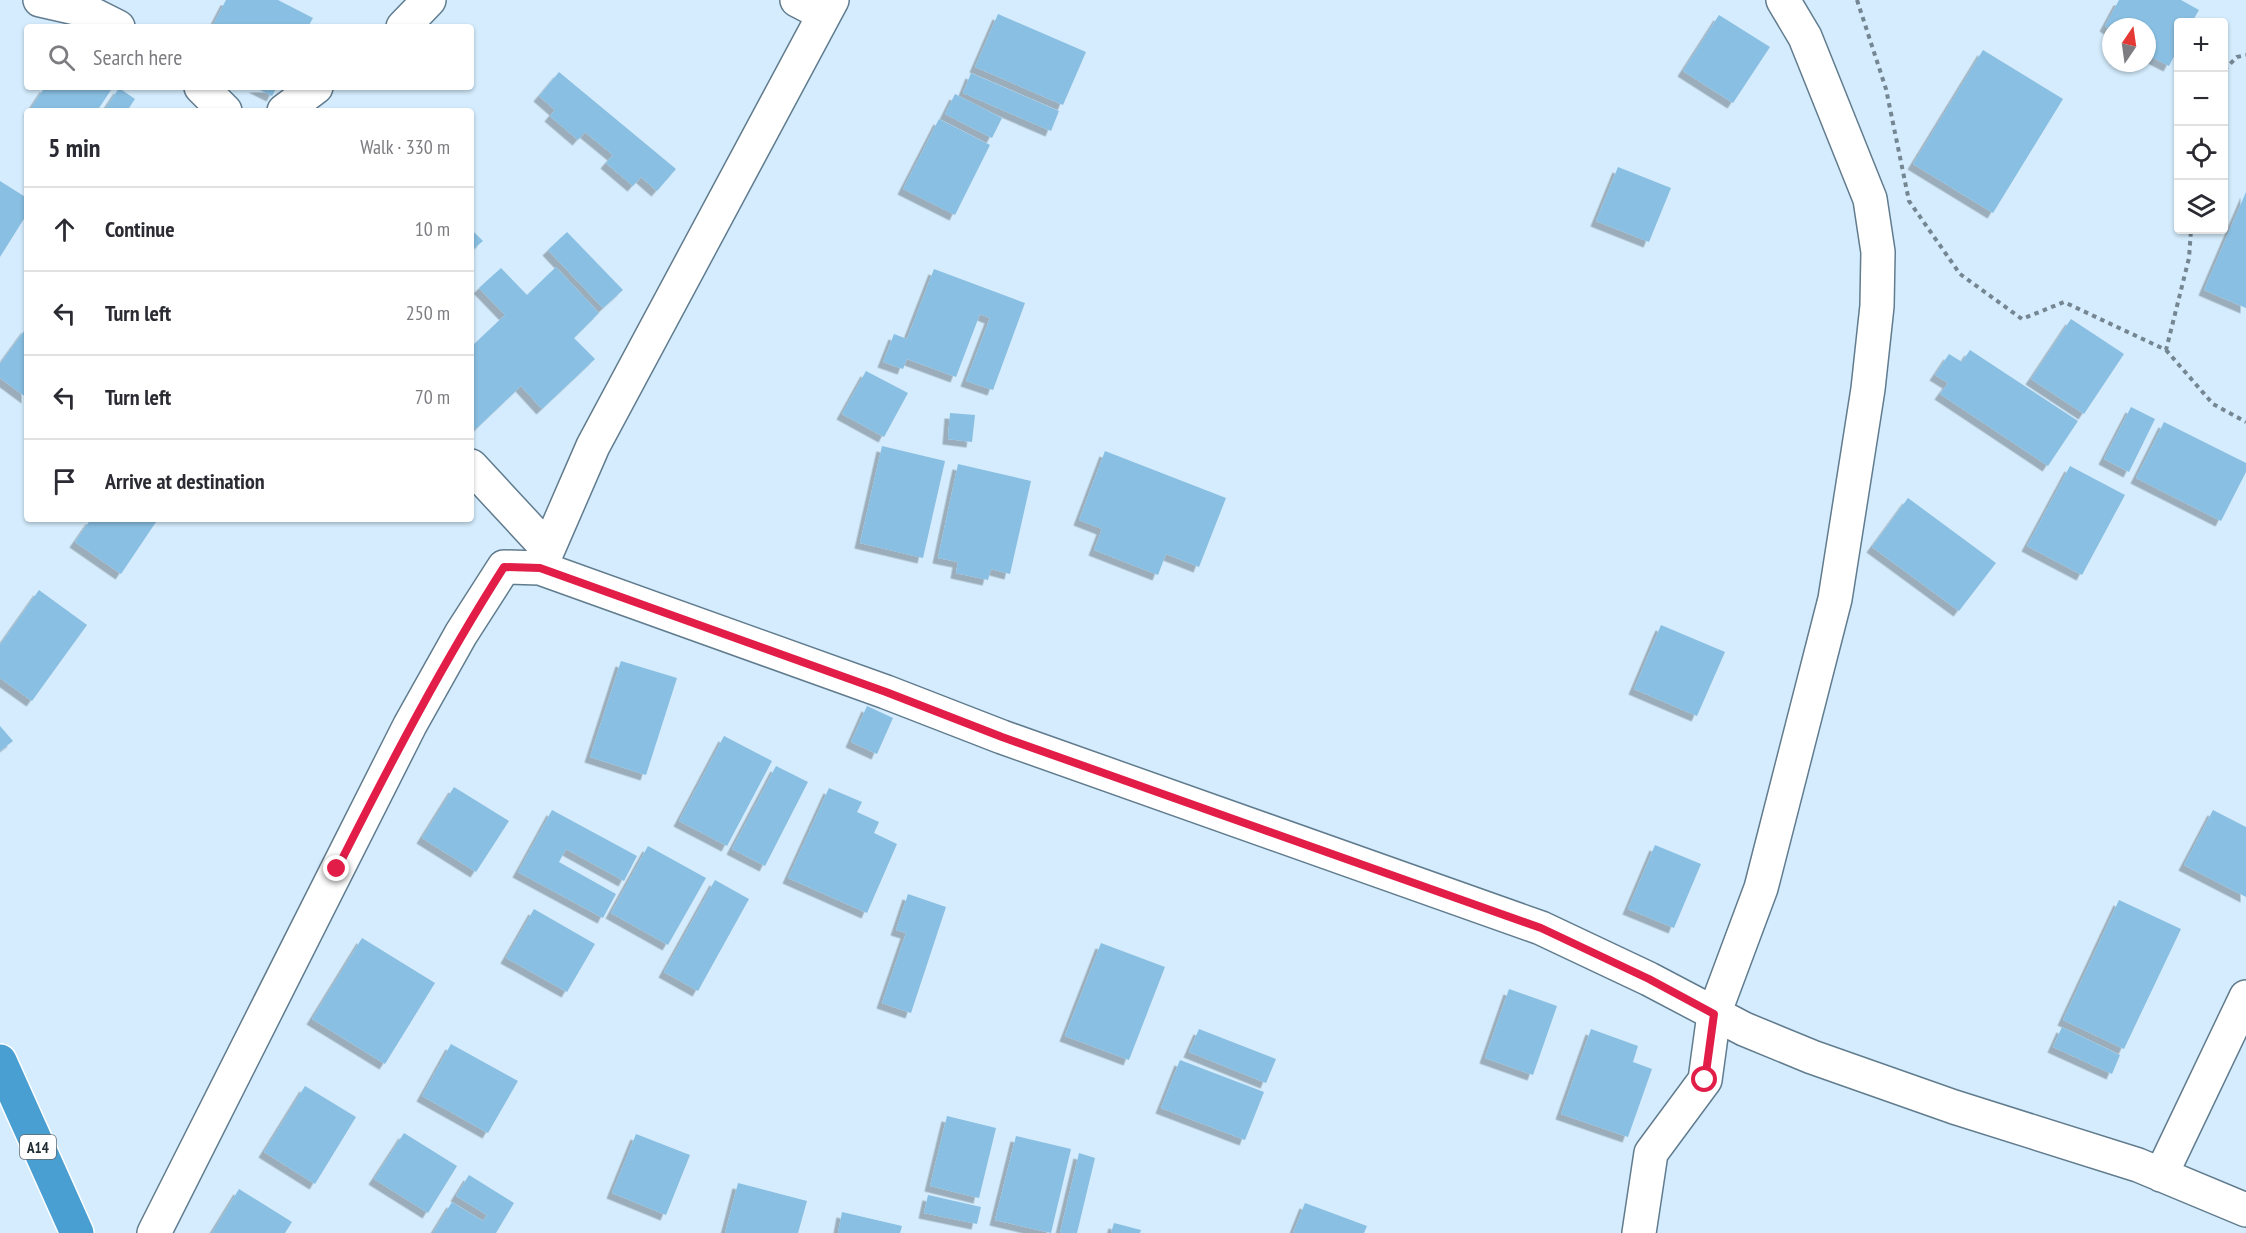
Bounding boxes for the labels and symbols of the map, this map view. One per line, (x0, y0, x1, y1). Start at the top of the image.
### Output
north arrow (2102, 18, 2156, 72)
route end (323, 855, 349, 881)
route start (1691, 1066, 1717, 1092)
road number: A14 (20, 1135, 56, 1159)

